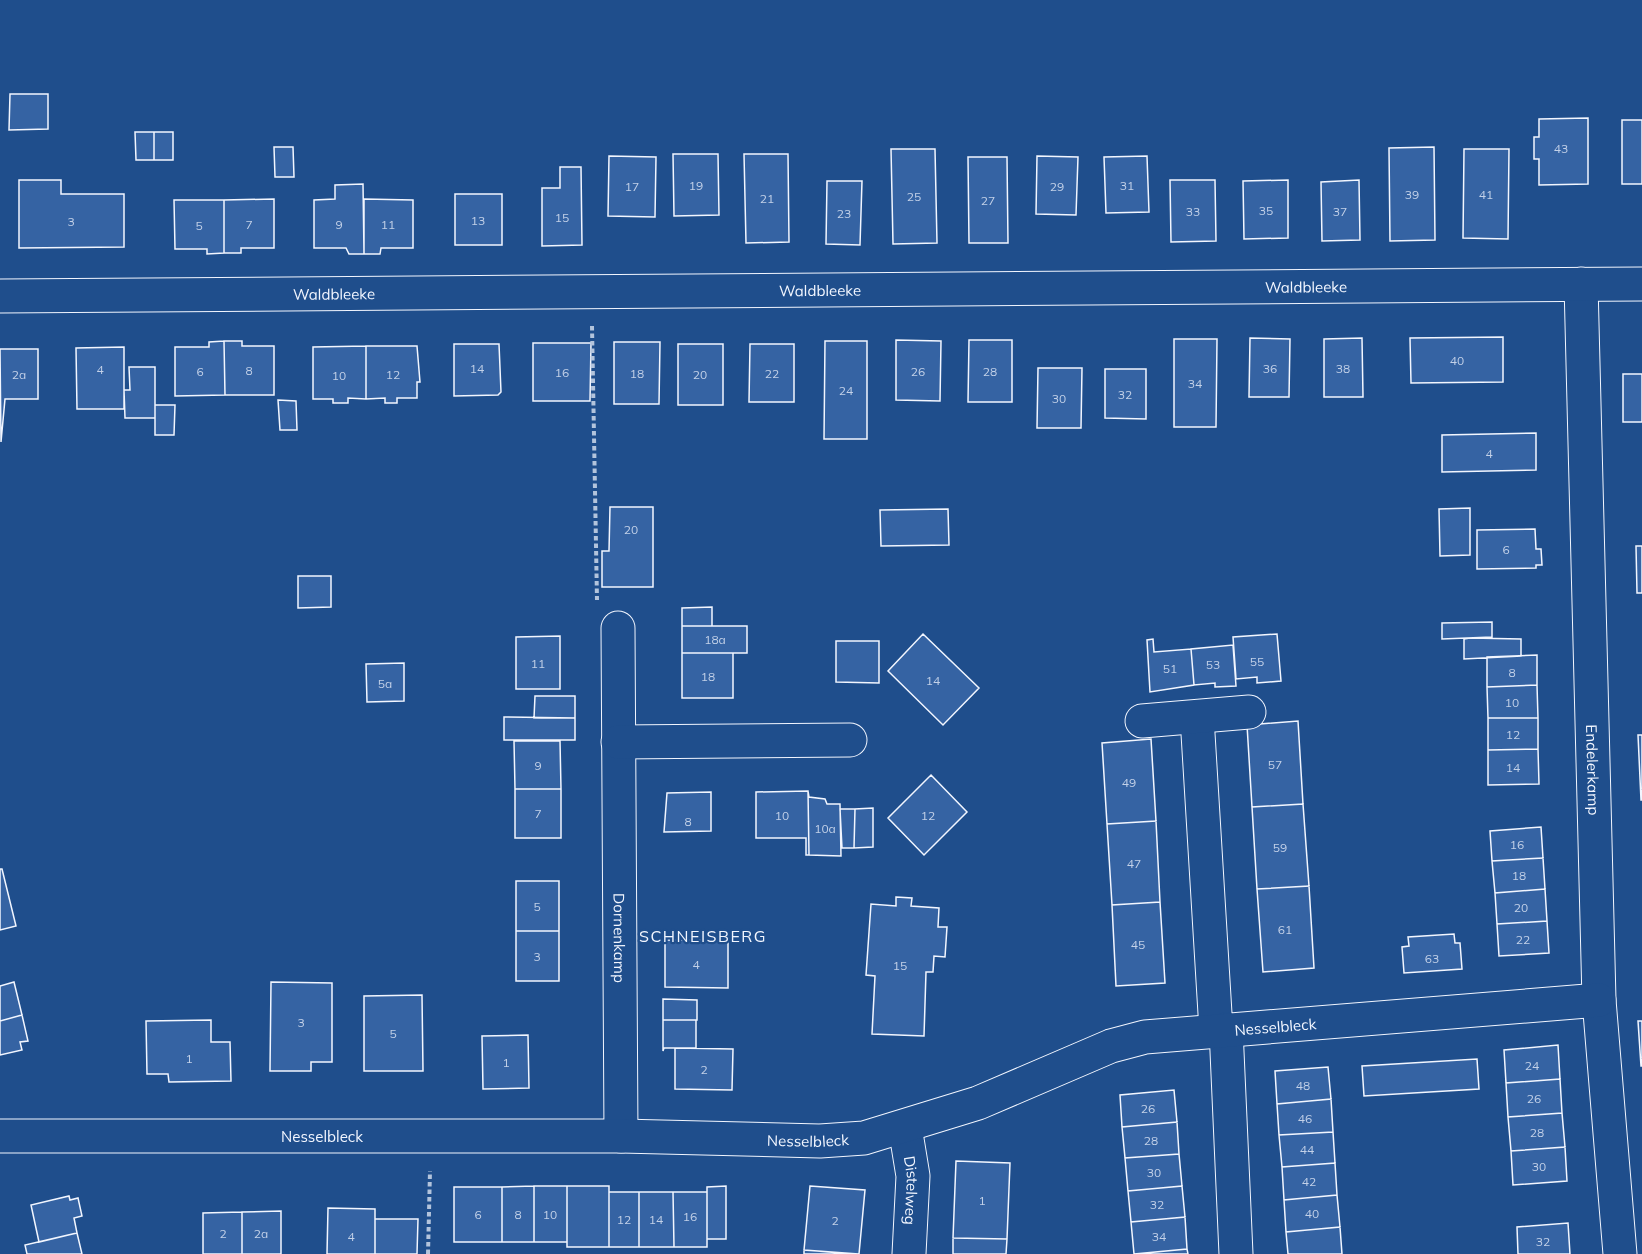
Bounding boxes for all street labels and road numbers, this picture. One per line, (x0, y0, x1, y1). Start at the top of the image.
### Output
street label: Waldbleeke (1265, 277, 1347, 296)
street label: Waldbleeke (779, 280, 861, 300)
street label: Waldbleeke (293, 284, 375, 303)
street label: Endelerkamp (1583, 724, 1604, 816)
street label: Dornenkamp (610, 893, 630, 983)
street label: Nesselbleck (1234, 1014, 1317, 1039)
street label: Nesselbleck (281, 1127, 363, 1146)
street label: Nesselbleck (767, 1130, 850, 1151)
street label: Distelweg (900, 1154, 923, 1225)

